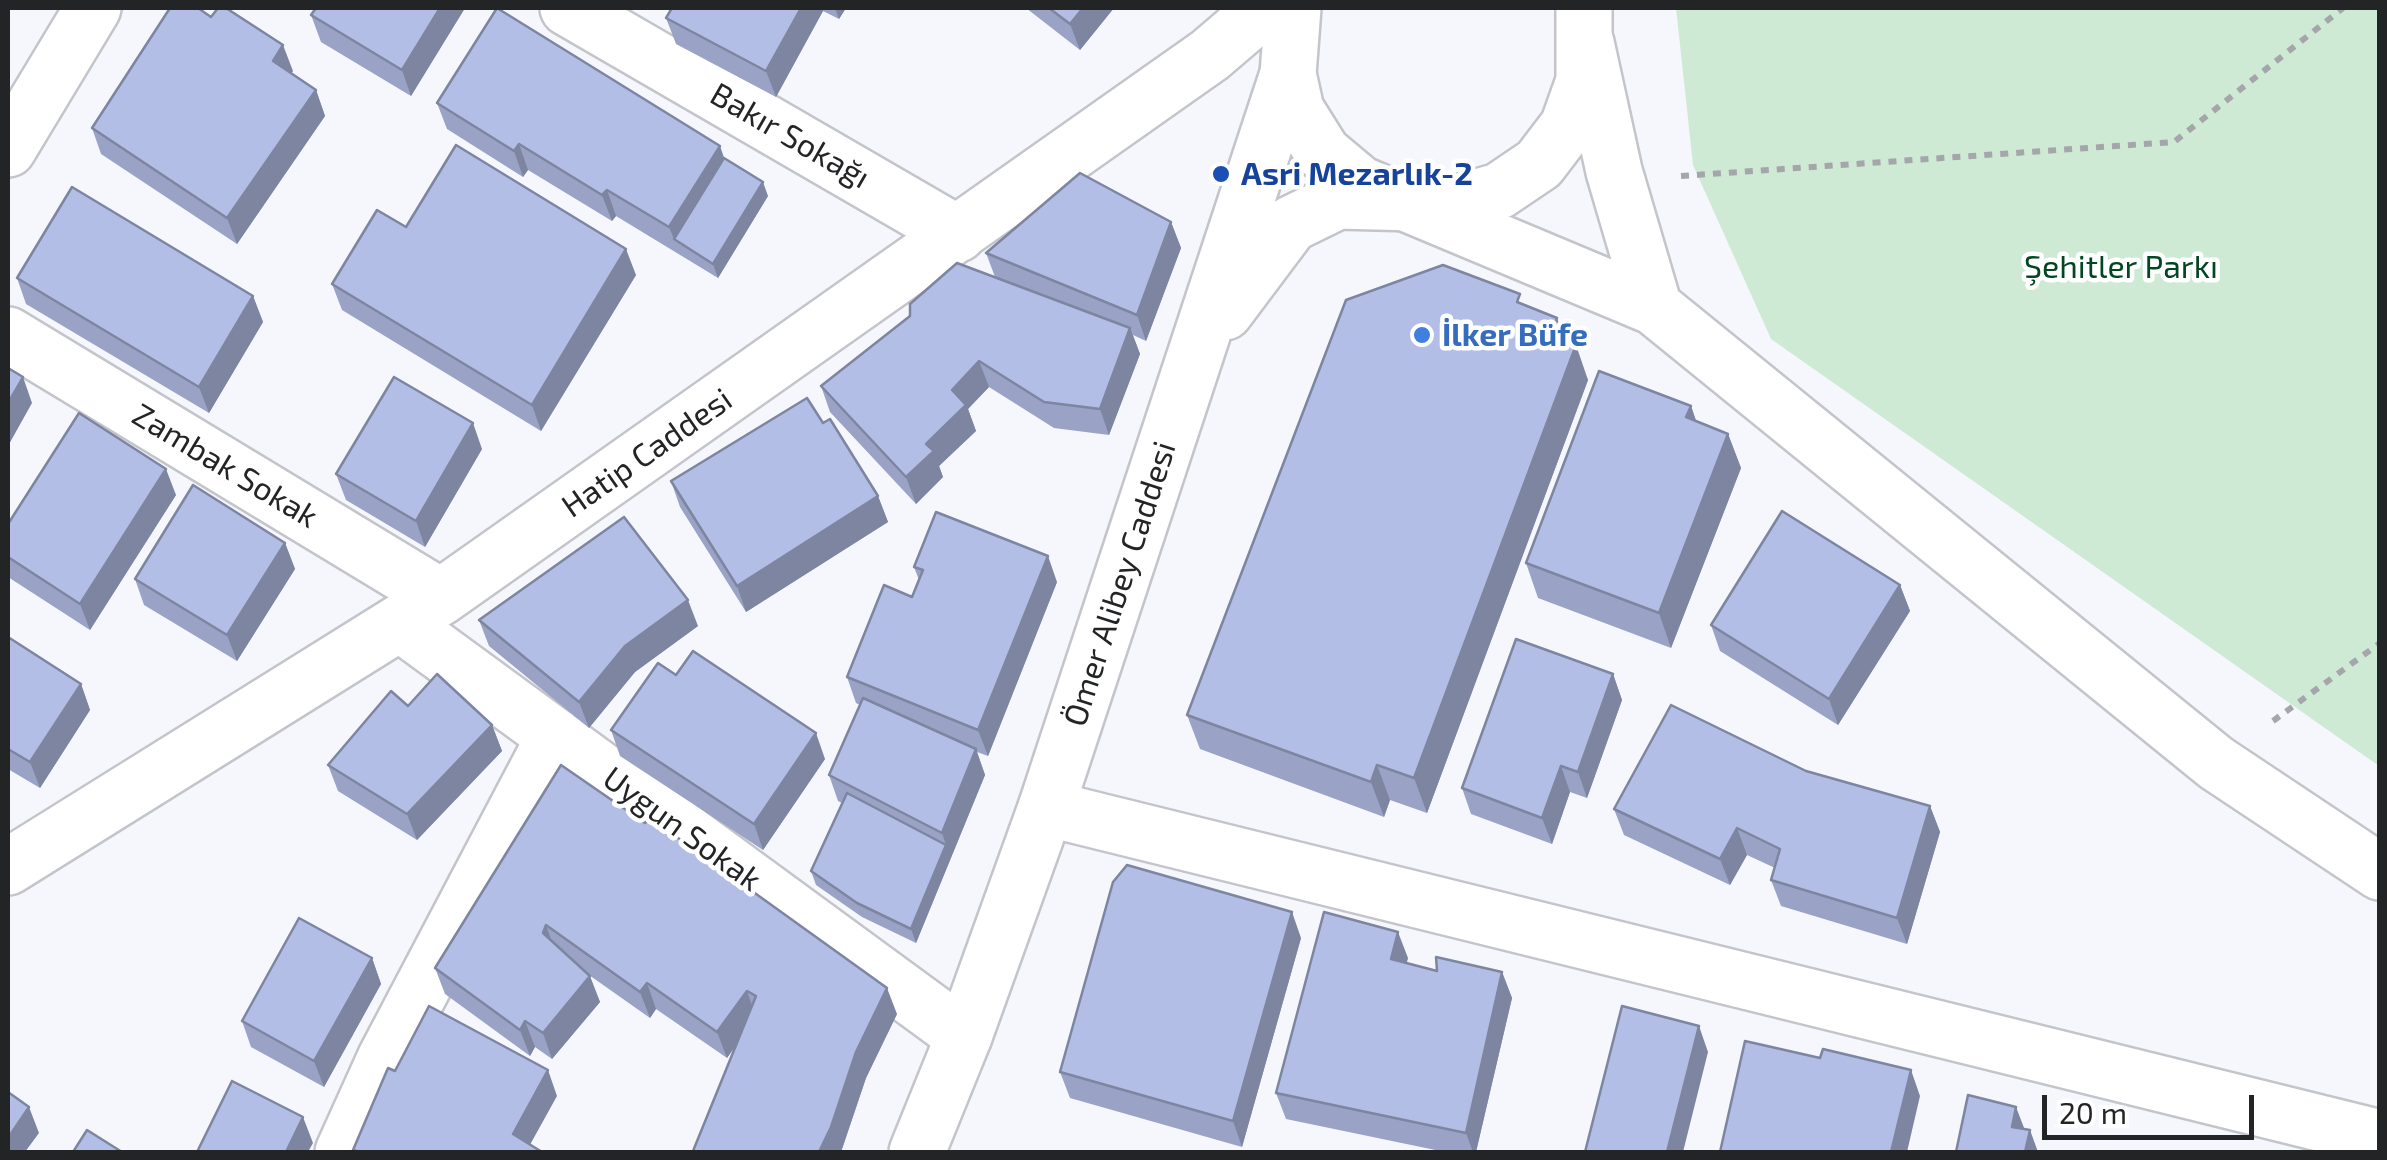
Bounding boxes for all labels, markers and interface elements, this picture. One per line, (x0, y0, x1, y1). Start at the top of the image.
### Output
street label: Bakır Sokağı (704, 75, 876, 197)
place label: Asri Mezarlık-2 (1241, 155, 1473, 193)
marker: Asri Mezarlık-2 (1210, 163, 1232, 185)
park label: Şehitler Parkı (2024, 248, 2218, 286)
place label: İlker Büfe (1442, 316, 1588, 354)
marker: İlker Büfe (1411, 324, 1433, 346)
street label: Hatip Caddesi (555, 380, 739, 526)
street label: Zambak Sokak (125, 396, 325, 536)
street label: Ömer Alibey Caddesi (1056, 437, 1184, 731)
street label: Uygun Sokak (595, 759, 769, 899)
scale bar (2047, 1075, 2260, 1137)
text: 20 m (2059, 1094, 2127, 1130)

